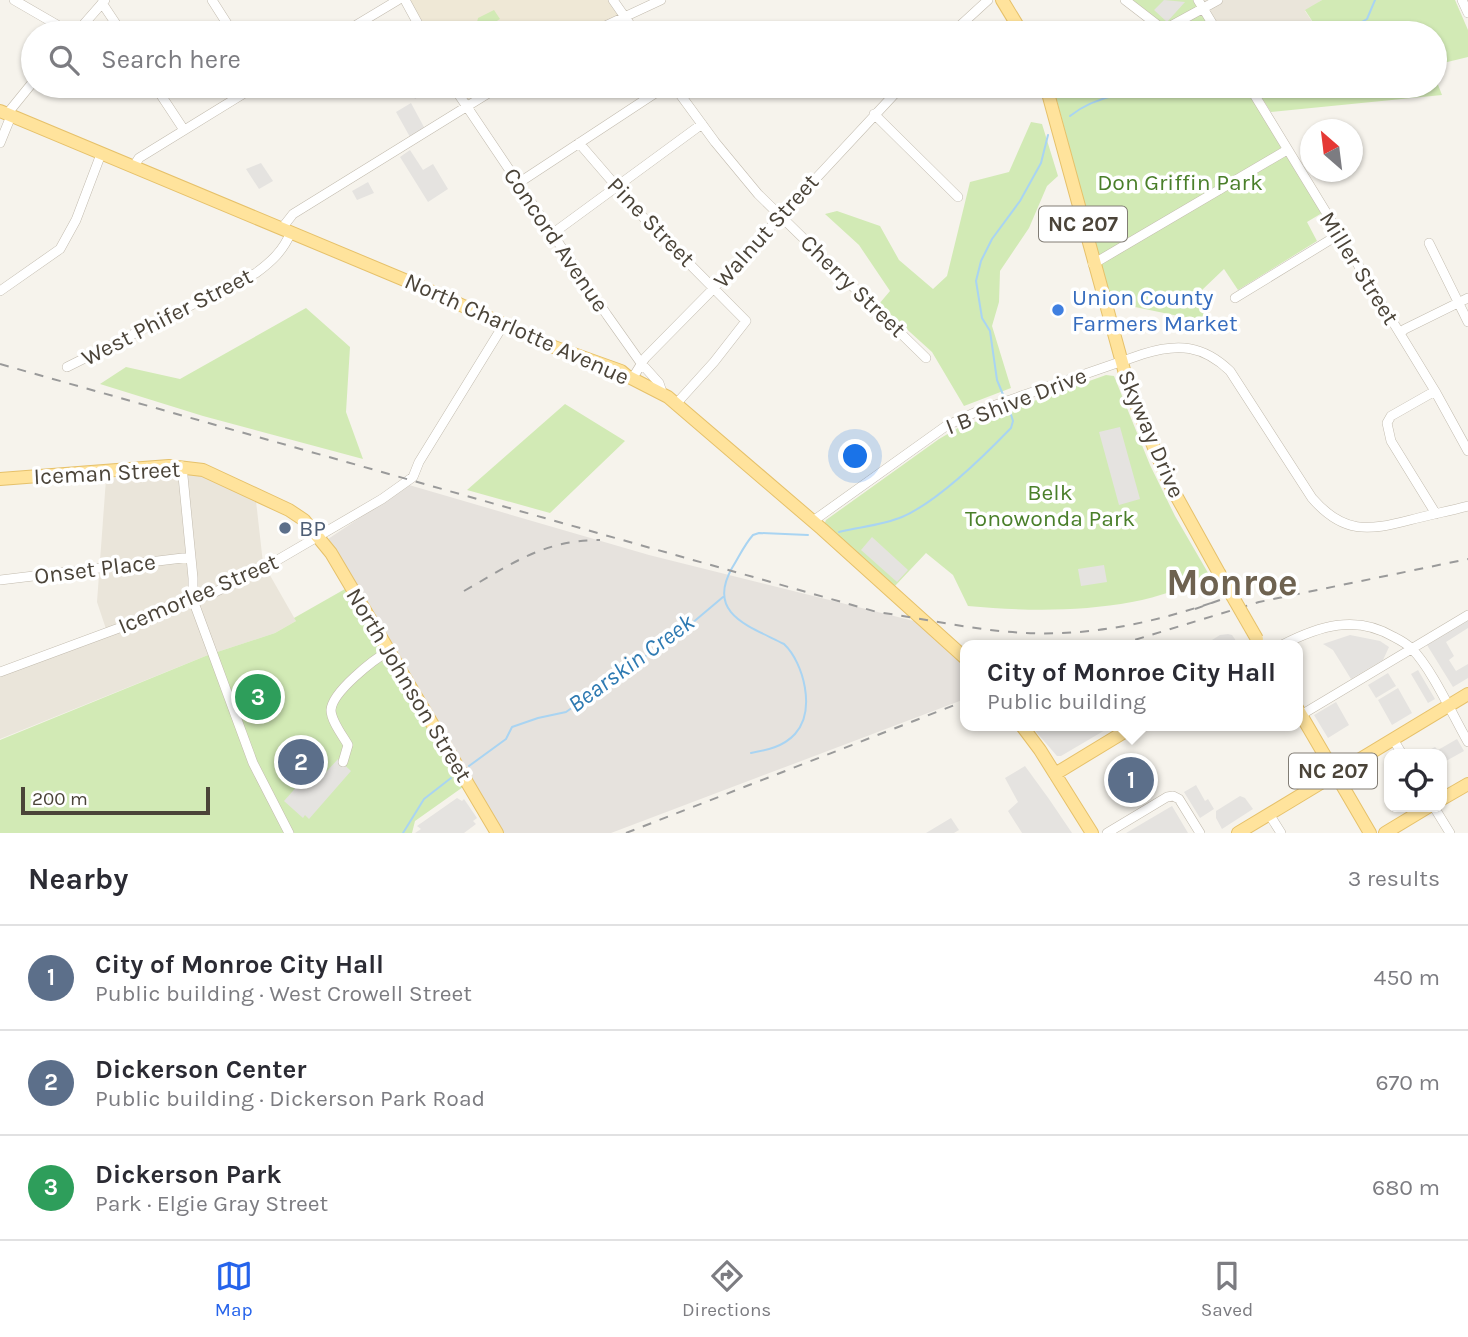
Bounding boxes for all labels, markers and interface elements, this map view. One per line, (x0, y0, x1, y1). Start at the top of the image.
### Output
search box (21, 21, 1447, 98)
icon: search (45, 41, 83, 79)
text: Search here (101, 44, 241, 75)
north arrow (1300, 119, 1363, 182)
street label: Concord Avenue (498, 163, 614, 317)
street label: Walnut Street (708, 168, 824, 294)
park label: Don Griffin Park (1097, 169, 1263, 196)
street label: Pine Street (602, 172, 701, 273)
road number: NC 207 (1039, 206, 1127, 242)
street label: Miller Street (1314, 207, 1405, 330)
street label: Cherry Street (795, 229, 911, 343)
street label: West Phifer Street (77, 262, 257, 372)
street label: North Charlotte Avenue (401, 267, 633, 391)
place label: Union County Farmers Market (1072, 284, 1238, 337)
marker: Union County Farmers Market (1050, 302, 1066, 318)
street label: I B Shive Drive (942, 362, 1090, 440)
street label: Skyway Drive (1112, 366, 1190, 502)
your location (838, 439, 872, 473)
street label: Iceman Street (33, 456, 181, 490)
park label: Belk Tonowonda Park (965, 479, 1135, 532)
place label: BP (299, 515, 326, 542)
marker: BP (277, 520, 293, 536)
street label: Onset Place (33, 548, 157, 590)
street label: Icemorlee Street (114, 548, 282, 640)
district label: Monroe (1166, 561, 1298, 604)
street label: North Johnson Street (340, 583, 478, 787)
water label: Bearskin Creek (563, 607, 700, 718)
popup (960, 640, 1303, 731)
text: City of Monroe City Hall (987, 657, 1276, 688)
pin: 3 (235, 671, 281, 723)
text: Public building (987, 688, 1146, 715)
pin: 2 (278, 736, 324, 788)
map controls (1384, 749, 1447, 812)
button: locate (1384, 749, 1447, 812)
pin: 1 (1108, 754, 1154, 806)
road number: NC 207 (1289, 754, 1377, 788)
scale bar (21, 784, 210, 816)
text: 200 m (32, 788, 88, 810)
text: Nearby (28, 861, 128, 897)
text: 3 results (1348, 865, 1440, 892)
text: City of Monroe City Hall (95, 949, 384, 980)
text: 1 (47, 964, 55, 991)
text: 450 m (1374, 964, 1440, 991)
text: Public building · West Crowell Street (95, 980, 472, 1007)
text: Dickerson Center (95, 1054, 306, 1085)
text: 2 (44, 1069, 58, 1096)
text: 670 m (1375, 1069, 1440, 1096)
text: Public building · Dickerson Park Road (95, 1085, 485, 1112)
text: Dickerson Park (95, 1159, 282, 1190)
text: 3 (44, 1174, 58, 1201)
text: 680 m (1372, 1174, 1440, 1201)
text: Park · Elgie Gray Street (95, 1190, 328, 1217)
tab: Map (215, 1257, 253, 1321)
tab: Directions (682, 1257, 771, 1321)
tab: Saved (1201, 1257, 1253, 1321)

